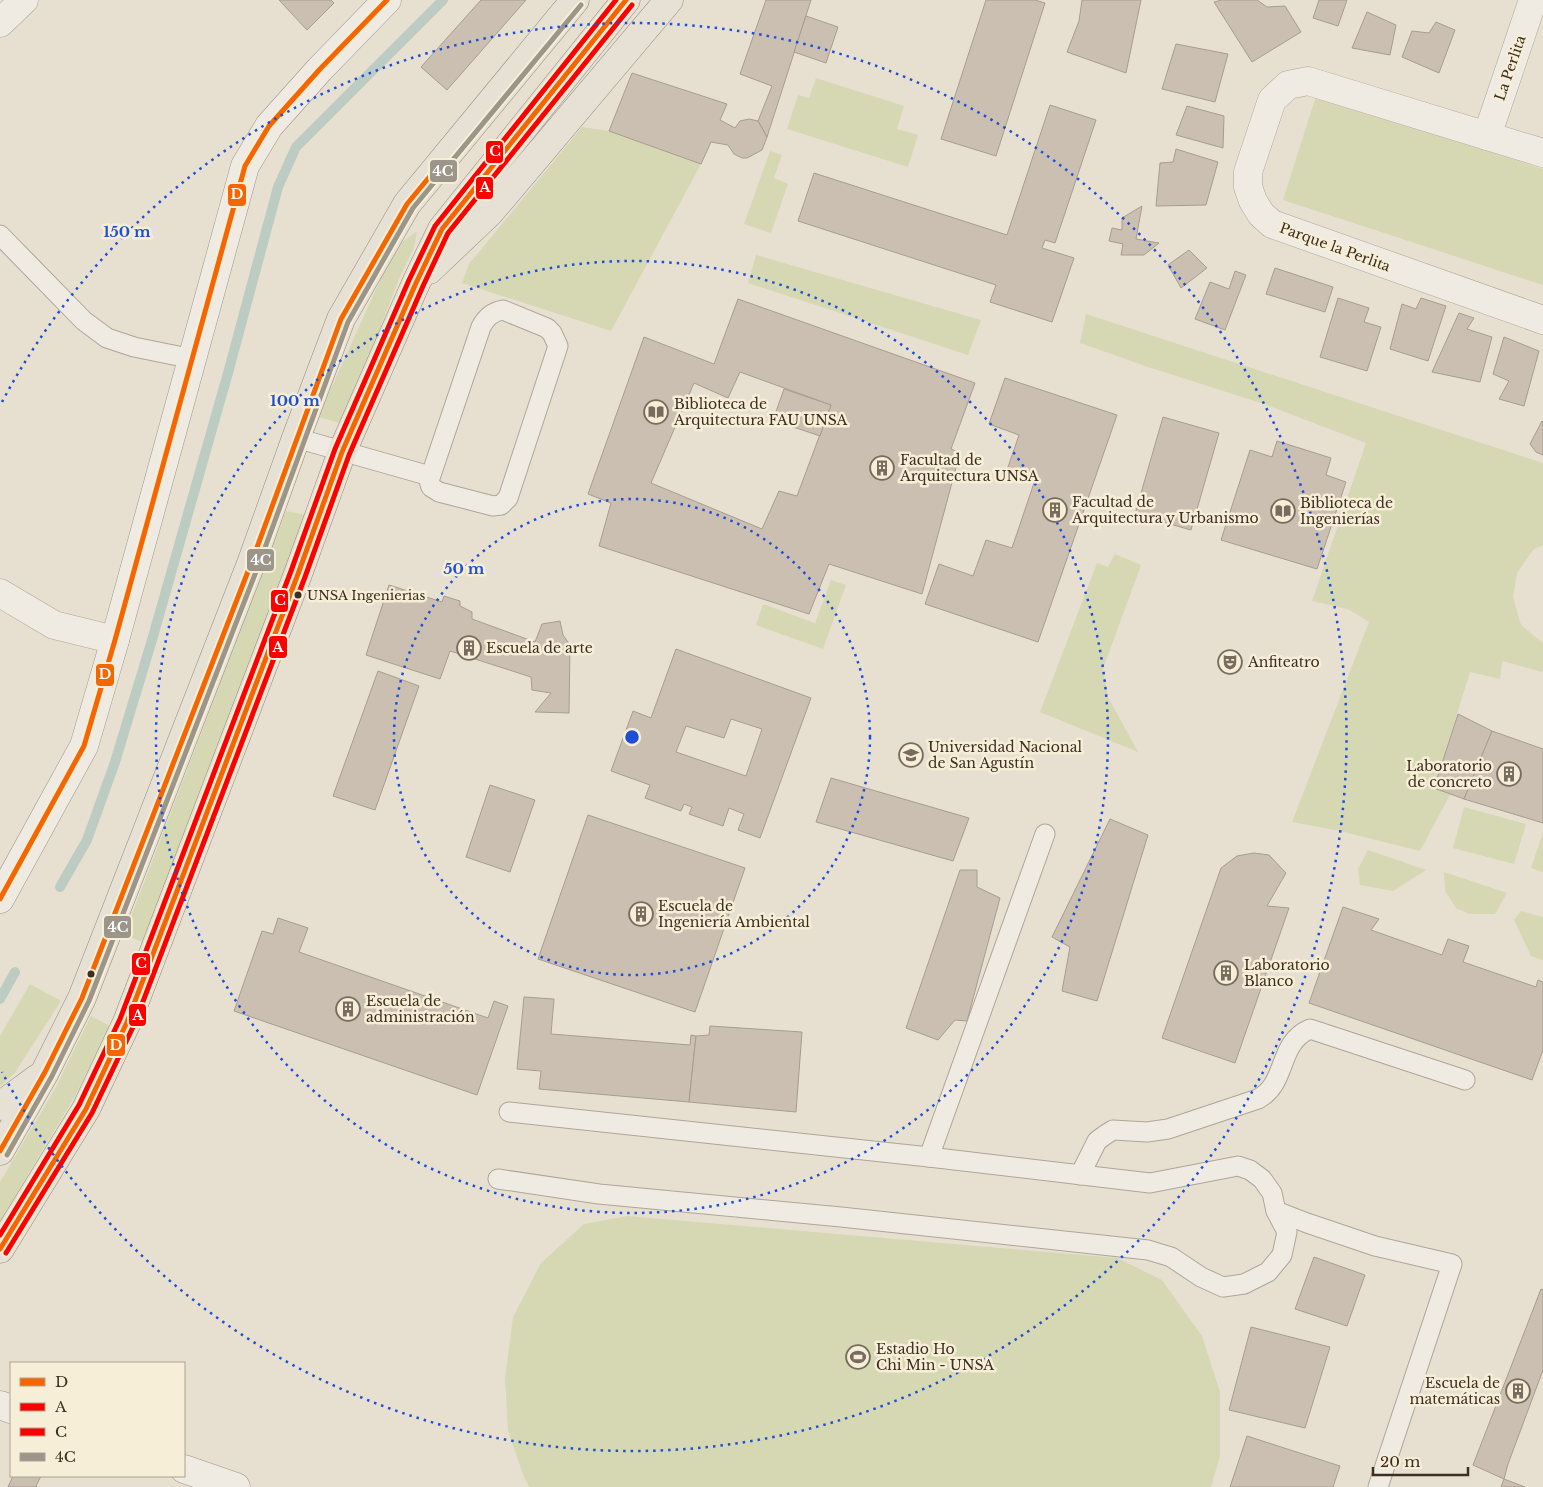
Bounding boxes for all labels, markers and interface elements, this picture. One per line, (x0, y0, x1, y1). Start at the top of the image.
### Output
street label: La Perlita (1490, 33, 1530, 103)
line badge: C (485, 140, 504, 164)
text: C (489, 142, 501, 160)
line badge: 4C (429, 159, 458, 183)
text: 4C (433, 162, 453, 180)
line badge: A (475, 176, 494, 200)
text: A (478, 178, 491, 196)
line badge: D (227, 183, 247, 207)
text: D (231, 185, 244, 203)
street label: Parque la Perlita (1277, 219, 1393, 276)
text: 150 m (103, 222, 151, 241)
text: 100 m (270, 391, 320, 410)
place label: Biblioteca de Arquitectura FAU UNSA (673, 395, 848, 429)
library icon: Biblioteca de Arquitectura FAU UNSA (643, 399, 669, 425)
place label: Facultad de Arquitectura UNSA (899, 451, 1039, 485)
building icon: Facultad de Arquitectura UNSA (869, 455, 895, 481)
place label: Facultad de Arquitectura y Urbanismo (1071, 493, 1259, 527)
place label: Biblioteca de Ingenierías (1300, 494, 1393, 528)
building icon: Facultad de Arquitectura y Urbanismo (1042, 497, 1068, 523)
library icon: Biblioteca de Ingenierías (1270, 498, 1296, 524)
line badge: 4C (246, 548, 275, 572)
text: 4C (251, 551, 271, 569)
text: 50 m (444, 559, 485, 578)
place label: UNSA Ingenierias (307, 587, 425, 604)
line badge: C (270, 589, 289, 613)
marker: UNSA Ingenierias (293, 590, 303, 600)
text: C (274, 591, 286, 609)
line badge: A (268, 635, 288, 659)
building icon: Escuela de arte (456, 635, 482, 661)
text: A (271, 638, 284, 656)
place label: Escuela de arte (486, 639, 593, 657)
theatre icon: Anfiteatro (1217, 649, 1243, 675)
place label: Anfiteatro (1247, 653, 1320, 671)
line badge: D (95, 663, 115, 687)
text: D (99, 665, 112, 683)
centre of rings (623, 728, 641, 746)
place label: Universidad Nacional de San Agustín (928, 738, 1082, 772)
school or university icon: Universidad Nacional de San Agustín (898, 742, 924, 768)
place label: Laboratorio de concreto (1406, 757, 1492, 791)
building icon: Laboratorio de concreto (1496, 761, 1522, 787)
place label: Escuela de Ingeniería Ambiental (658, 897, 810, 931)
building icon: Escuela de Ingeniería Ambiental (628, 901, 654, 927)
line badge: 4C (103, 915, 132, 939)
text: 4C (108, 918, 128, 936)
line badge: C (131, 952, 151, 976)
text: C (135, 954, 147, 972)
place label: Laboratorio Blanco (1244, 956, 1330, 990)
building icon: Laboratorio Blanco (1213, 960, 1239, 986)
unlabelled marker (86, 969, 96, 979)
place label: Escuela de administración (366, 992, 475, 1026)
building icon: Escuela de administración (335, 996, 361, 1022)
line badge: A (128, 1003, 147, 1027)
text: A (131, 1006, 144, 1024)
line badge: D (106, 1033, 126, 1057)
text: D (110, 1036, 123, 1054)
place label: Estadio Ho Chi Min - UNSA (876, 1340, 994, 1374)
sports icon: Estadio Ho Chi Min - UNSA (845, 1344, 871, 1370)
legend (10, 1362, 185, 1477)
text: D (55, 1372, 68, 1391)
place label: Escuela de matemáticas (1409, 1374, 1500, 1408)
building icon: Escuela de matemáticas (1505, 1378, 1531, 1404)
text: A (54, 1397, 67, 1416)
text: C (55, 1422, 67, 1441)
scale bar (1373, 1444, 1468, 1476)
text: 4C (55, 1447, 76, 1466)
text: 20 m (1380, 1452, 1420, 1471)

